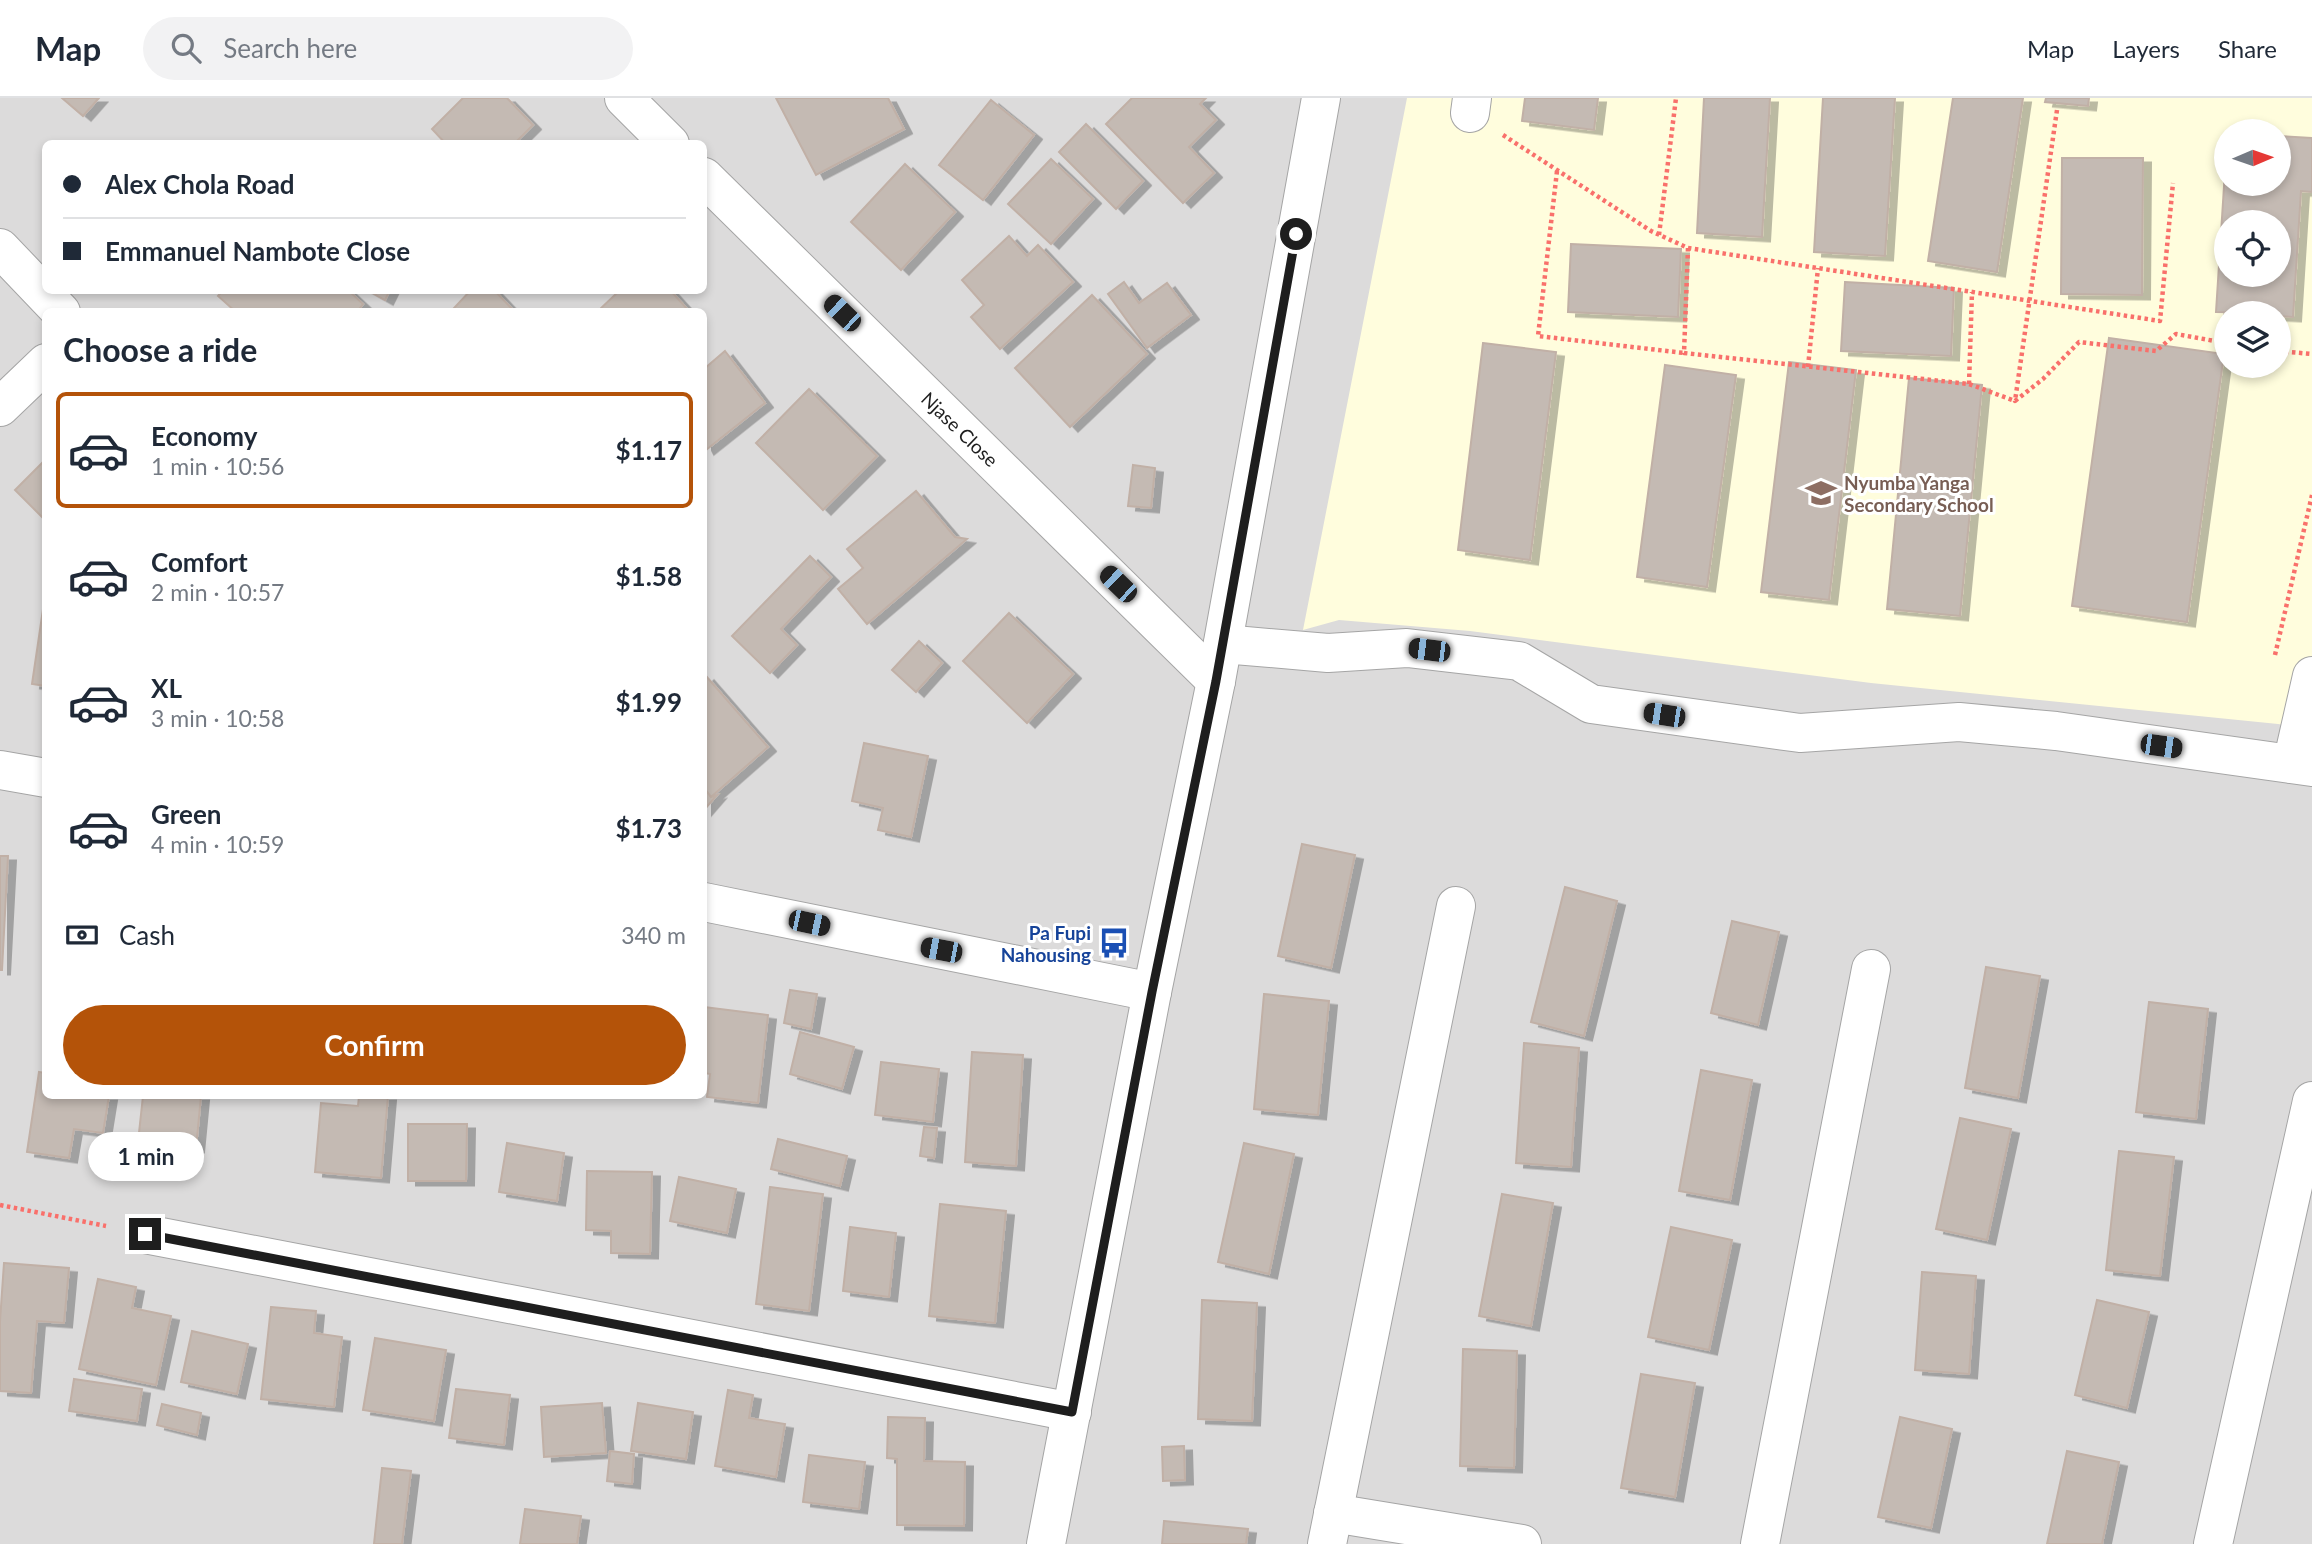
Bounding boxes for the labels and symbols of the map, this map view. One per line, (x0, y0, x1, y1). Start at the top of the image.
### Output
north arrow (2214, 119, 2291, 196)
route start (1280, 218, 1312, 250)
car (820, 291, 865, 335)
street label: Njase Close (917, 387, 1003, 471)
place label: Nyumba Yanga Secondary School (1844, 471, 1994, 516)
school or university icon: Nyumba Yanga Secondary School (1804, 476, 1838, 510)
car (1096, 562, 1141, 606)
car (1407, 637, 1452, 663)
car (1642, 701, 1687, 729)
car (2139, 733, 2184, 759)
car (787, 908, 832, 938)
place label: Pa Fupi Nahousing (1001, 921, 1091, 966)
bus stop icon: Pa Fupi Nahousing (1097, 926, 1131, 960)
car (919, 936, 964, 964)
callout: 1 min (87, 1132, 203, 1182)
route end (129, 1218, 161, 1250)

